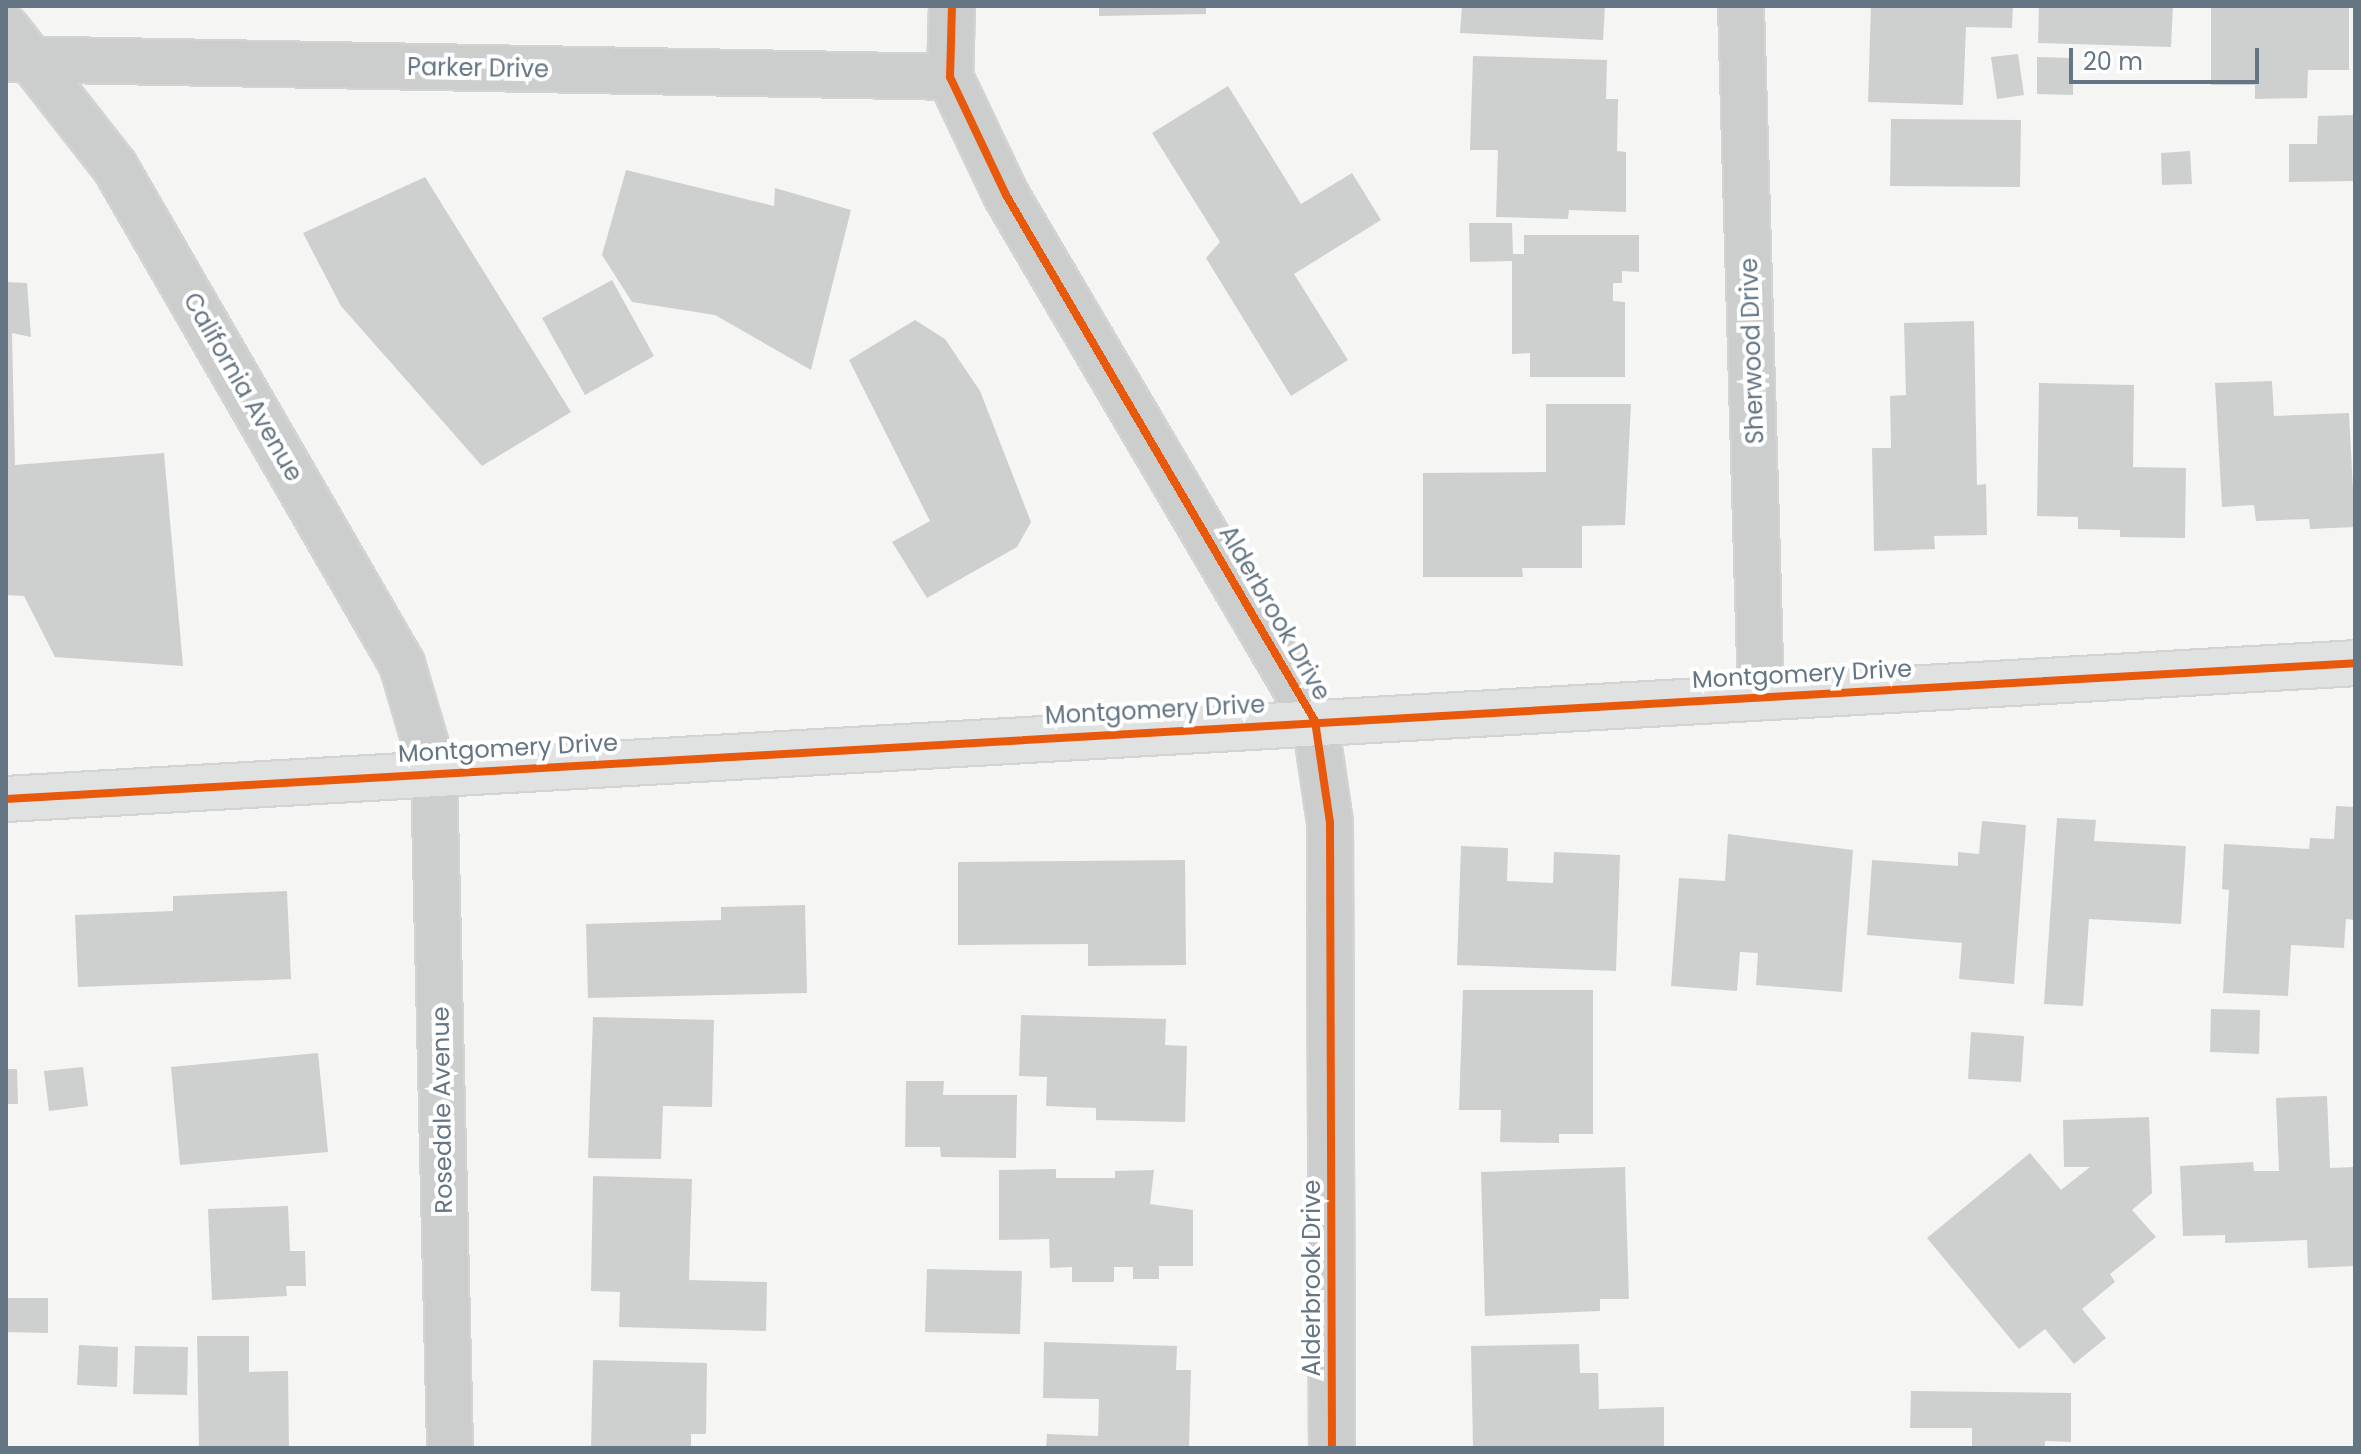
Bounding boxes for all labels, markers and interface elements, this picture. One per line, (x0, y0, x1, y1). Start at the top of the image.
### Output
scale bar (2073, 32, 2263, 82)
text: 20 m (2083, 45, 2143, 78)
street label: Parker Drive (407, 52, 549, 84)
street label: Sherwood Drive (1734, 257, 1770, 445)
street label: California Avenue (177, 288, 309, 486)
street label: Alderbrook Drive (1213, 521, 1337, 705)
street label: Montgomery Drive (1691, 654, 1913, 694)
street label: Montgomery Drive (1044, 690, 1266, 730)
street label: Montgomery Drive (397, 728, 619, 768)
street label: Rosedale Avenue (426, 1006, 458, 1214)
street label: Alderbrook Drive (1298, 1180, 1326, 1376)

